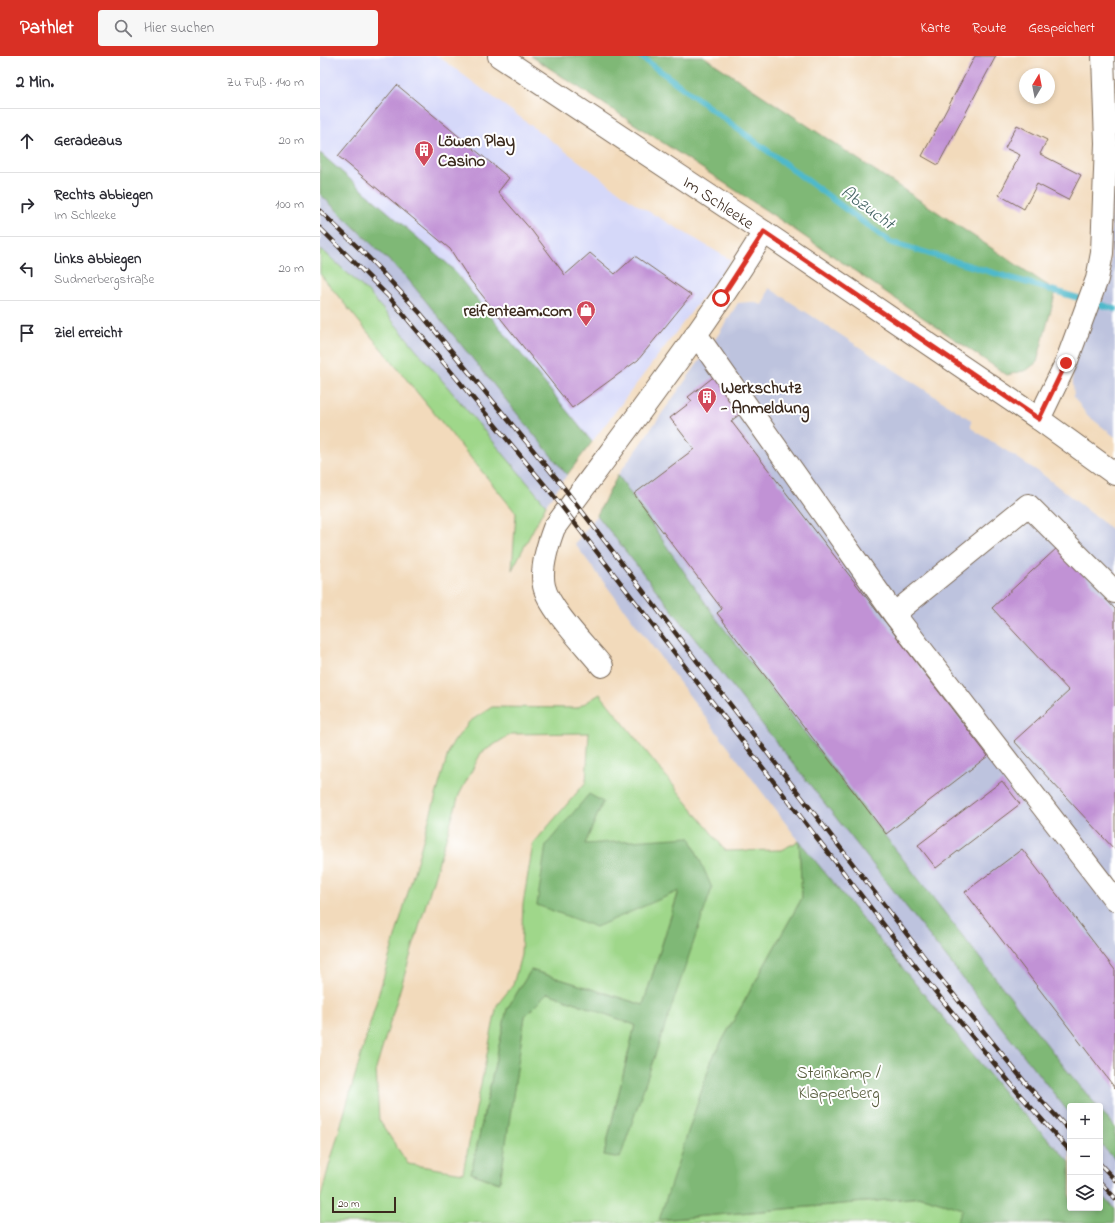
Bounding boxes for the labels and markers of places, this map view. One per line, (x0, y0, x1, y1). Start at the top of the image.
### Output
place label: Löwen Play Casino (438, 129, 515, 174)
building icon: Löwen Play Casino (413, 139, 435, 167)
place label: reifenteam.com (463, 299, 572, 324)
shop icon: reifenteam.com (575, 299, 597, 327)
place label: Werkschutz - Anmeldung (720, 376, 810, 423)
building icon: Werkschutz - Anmeldung (696, 386, 718, 414)

